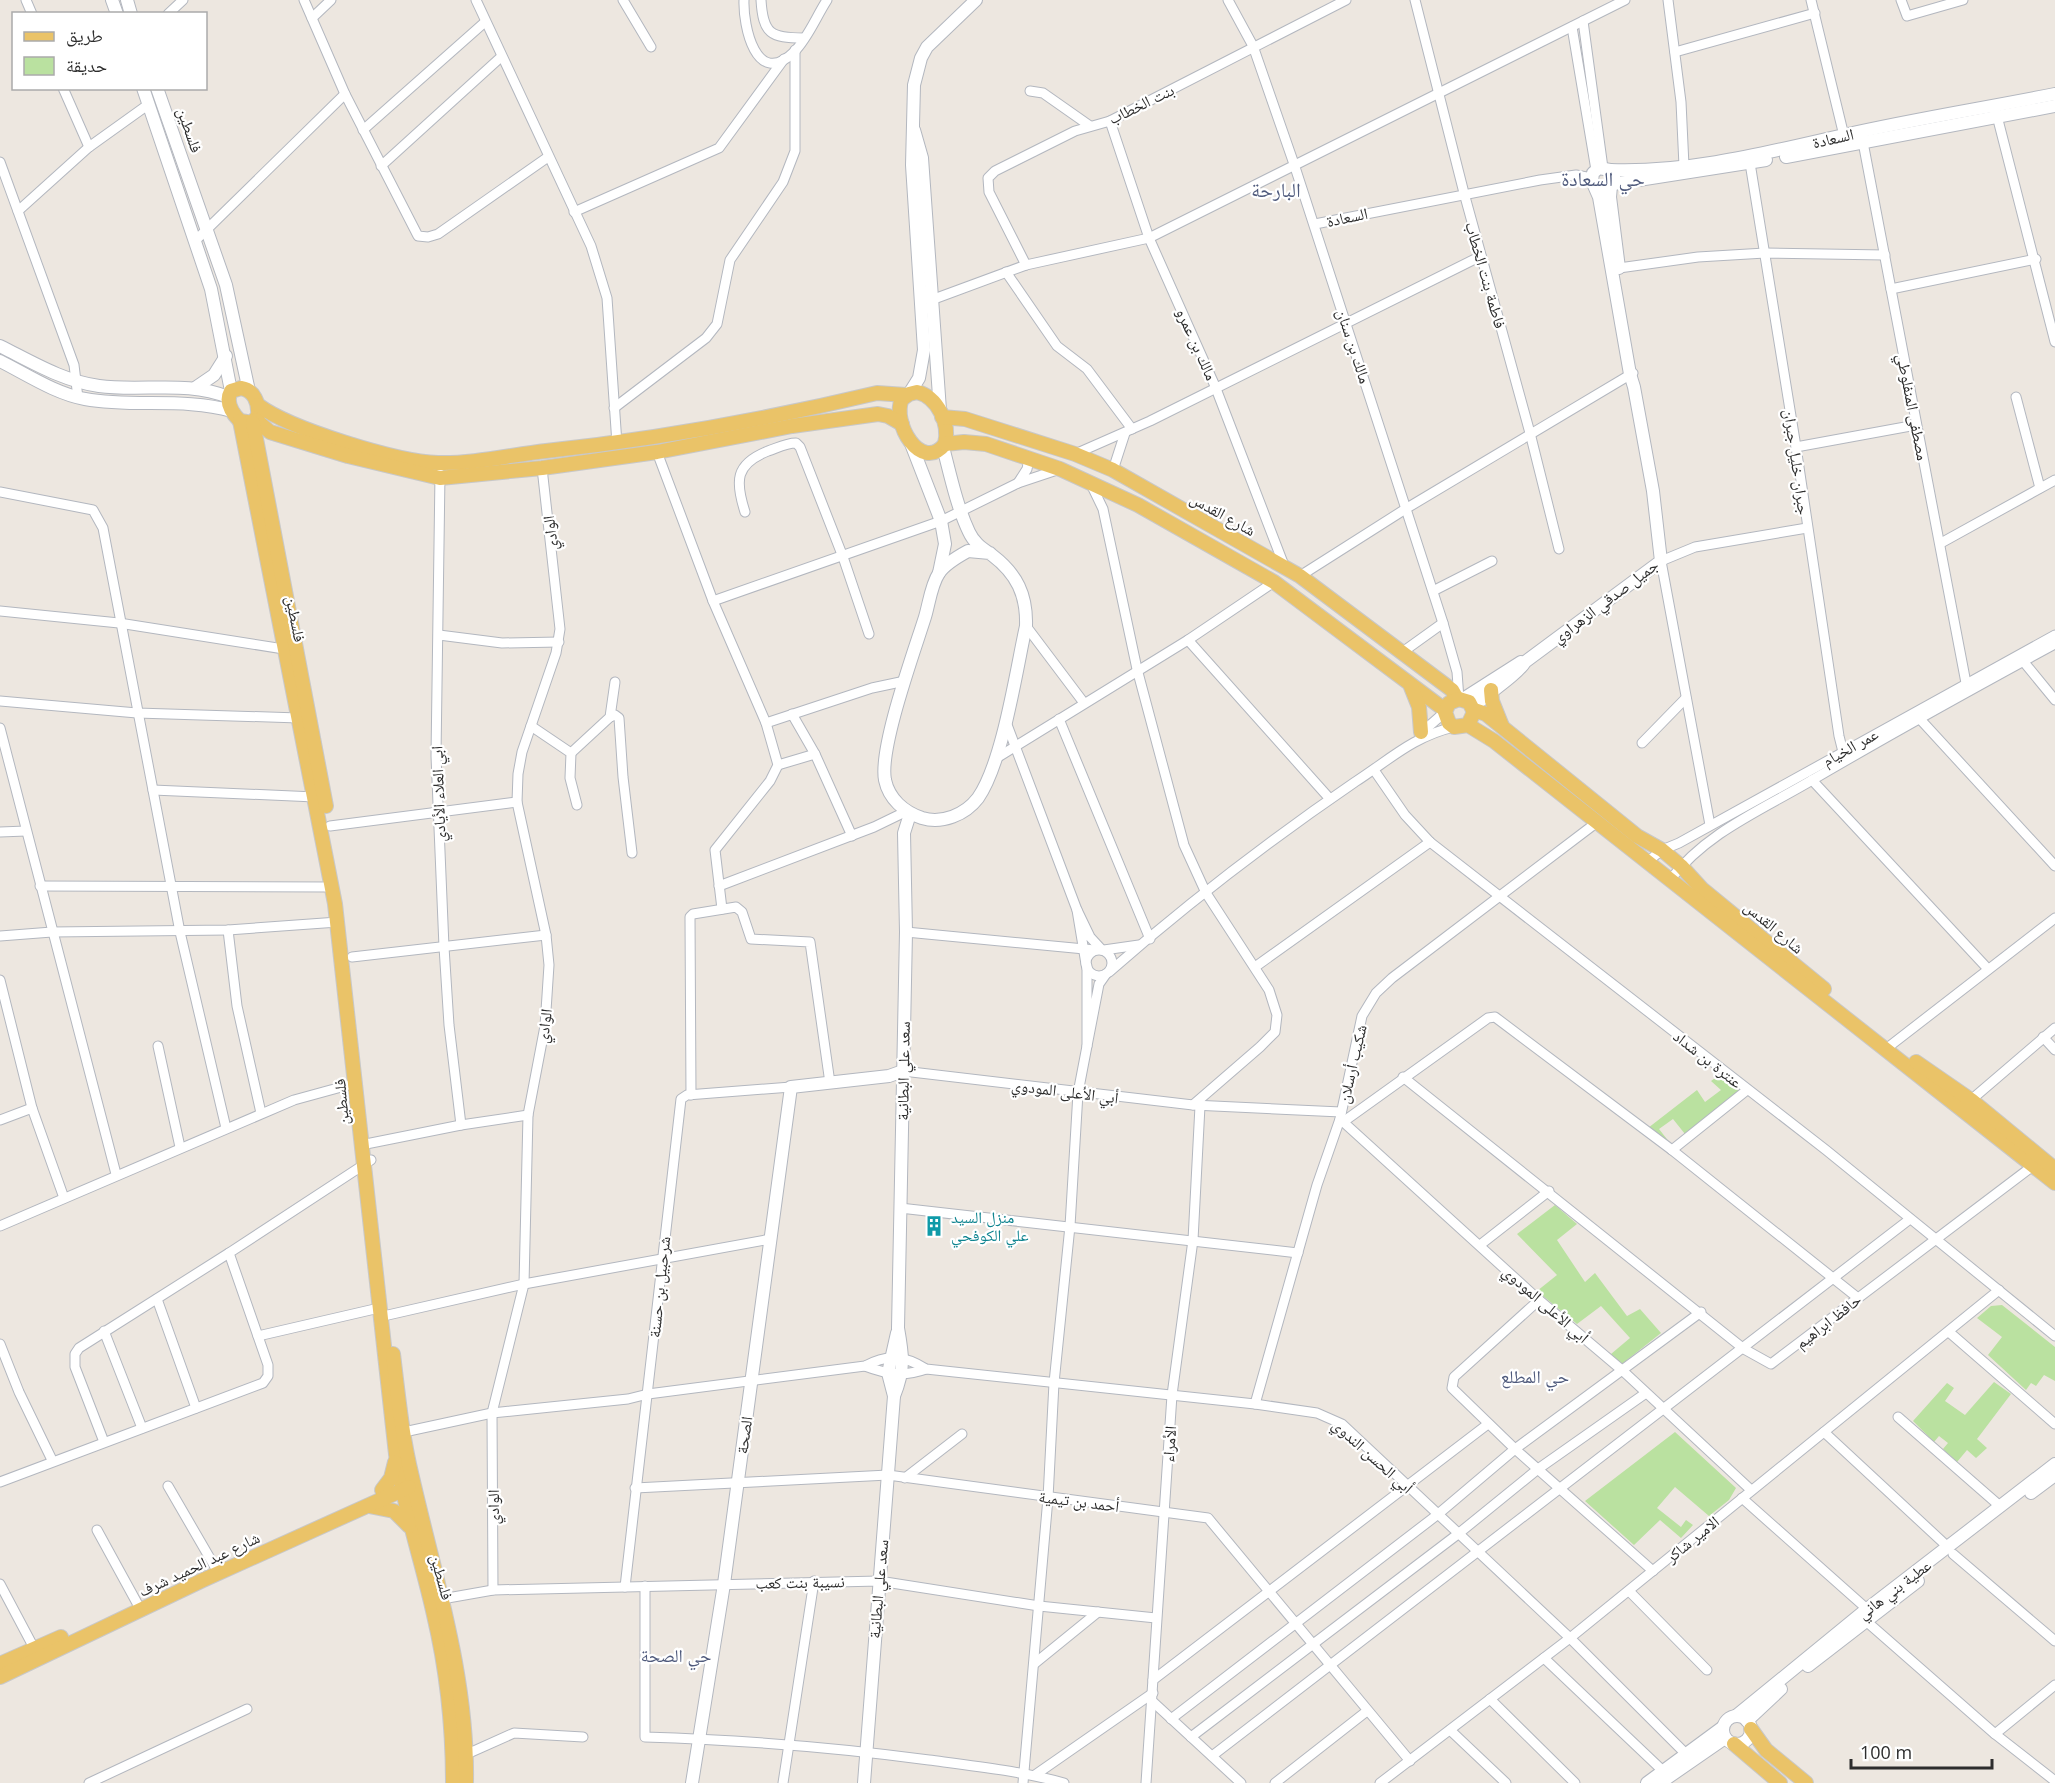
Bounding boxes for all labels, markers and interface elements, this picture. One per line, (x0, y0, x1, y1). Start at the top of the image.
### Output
legend (12, 12, 207, 90)
text: طريق (66, 23, 103, 47)
text: حديقة (66, 53, 107, 77)
street label: بنت الخطاب (1104, 79, 1178, 129)
street label: فلسطين (172, 104, 208, 156)
street label: السعادة (1810, 123, 1856, 153)
district label: حي السعادة (1561, 165, 1645, 195)
district label: البارحة (1251, 176, 1301, 203)
street label: السعادة (1324, 202, 1370, 232)
street label: فاطمة بنت الخطاب (1460, 219, 1512, 331)
street label: مالك بن عمرو (1171, 304, 1223, 384)
street label: مالك بن سنان (1332, 306, 1376, 386)
street label: مصطفى المنفلوطي (1890, 352, 1934, 463)
street label: جبران خليل جبران (1779, 408, 1815, 516)
street label: شارع القدس (1186, 487, 1260, 541)
street label: الوادي (537, 514, 565, 552)
street label: جميل صدقي الزهراوي (1547, 554, 1664, 650)
street label: فلسطين (281, 594, 311, 644)
street label: عمر الخيام (1818, 723, 1882, 771)
street label: ابي العلاء الأيادي (425, 745, 453, 842)
street label: شارع القدس (1739, 896, 1809, 958)
street label: الوادي (531, 1007, 559, 1045)
street label: سعد علي البطانية (891, 1021, 917, 1121)
street label: شكيب أرسلان (1332, 1022, 1372, 1106)
street label: عنترة بن شداد (1669, 1025, 1747, 1093)
street label: أبي الأعلى المودوي (1010, 1074, 1120, 1111)
street label: فلسطين (328, 1078, 354, 1126)
place label: منزل السيد علي الكوفحي (951, 1206, 1029, 1248)
building icon: منزل السيد علي الكوفحي (922, 1214, 946, 1238)
street label: شرحبيل بن حسنة (643, 1235, 675, 1339)
street label: أبي الأعلى المودوي (1497, 1260, 1594, 1349)
street label: حافظ ابراهيم (1790, 1288, 1866, 1354)
district label: حي المطلع (1501, 1364, 1569, 1392)
street label: أبي الحسن الندوي (1326, 1414, 1418, 1500)
street label: الصحة (730, 1415, 758, 1455)
street label: الأمراء (1157, 1425, 1181, 1463)
street label: أحمد بن تيمية (1037, 1485, 1121, 1517)
street label: الوادي (482, 1489, 506, 1525)
street label: الامير شاكر (1660, 1510, 1724, 1568)
street label: شارع عبد الحميد شرف (135, 1526, 263, 1602)
street label: سعد علي البطانية (863, 1539, 895, 1640)
street label: فلسطين (425, 1552, 459, 1602)
street label: عطية بني هاني (1853, 1554, 1937, 1626)
street label: نسيبة بنت كعب (755, 1570, 845, 1594)
district label: حي الصحة (641, 1643, 711, 1671)
scale bar (1851, 1732, 1992, 1770)
text: 100 m (1860, 1740, 1912, 1764)

